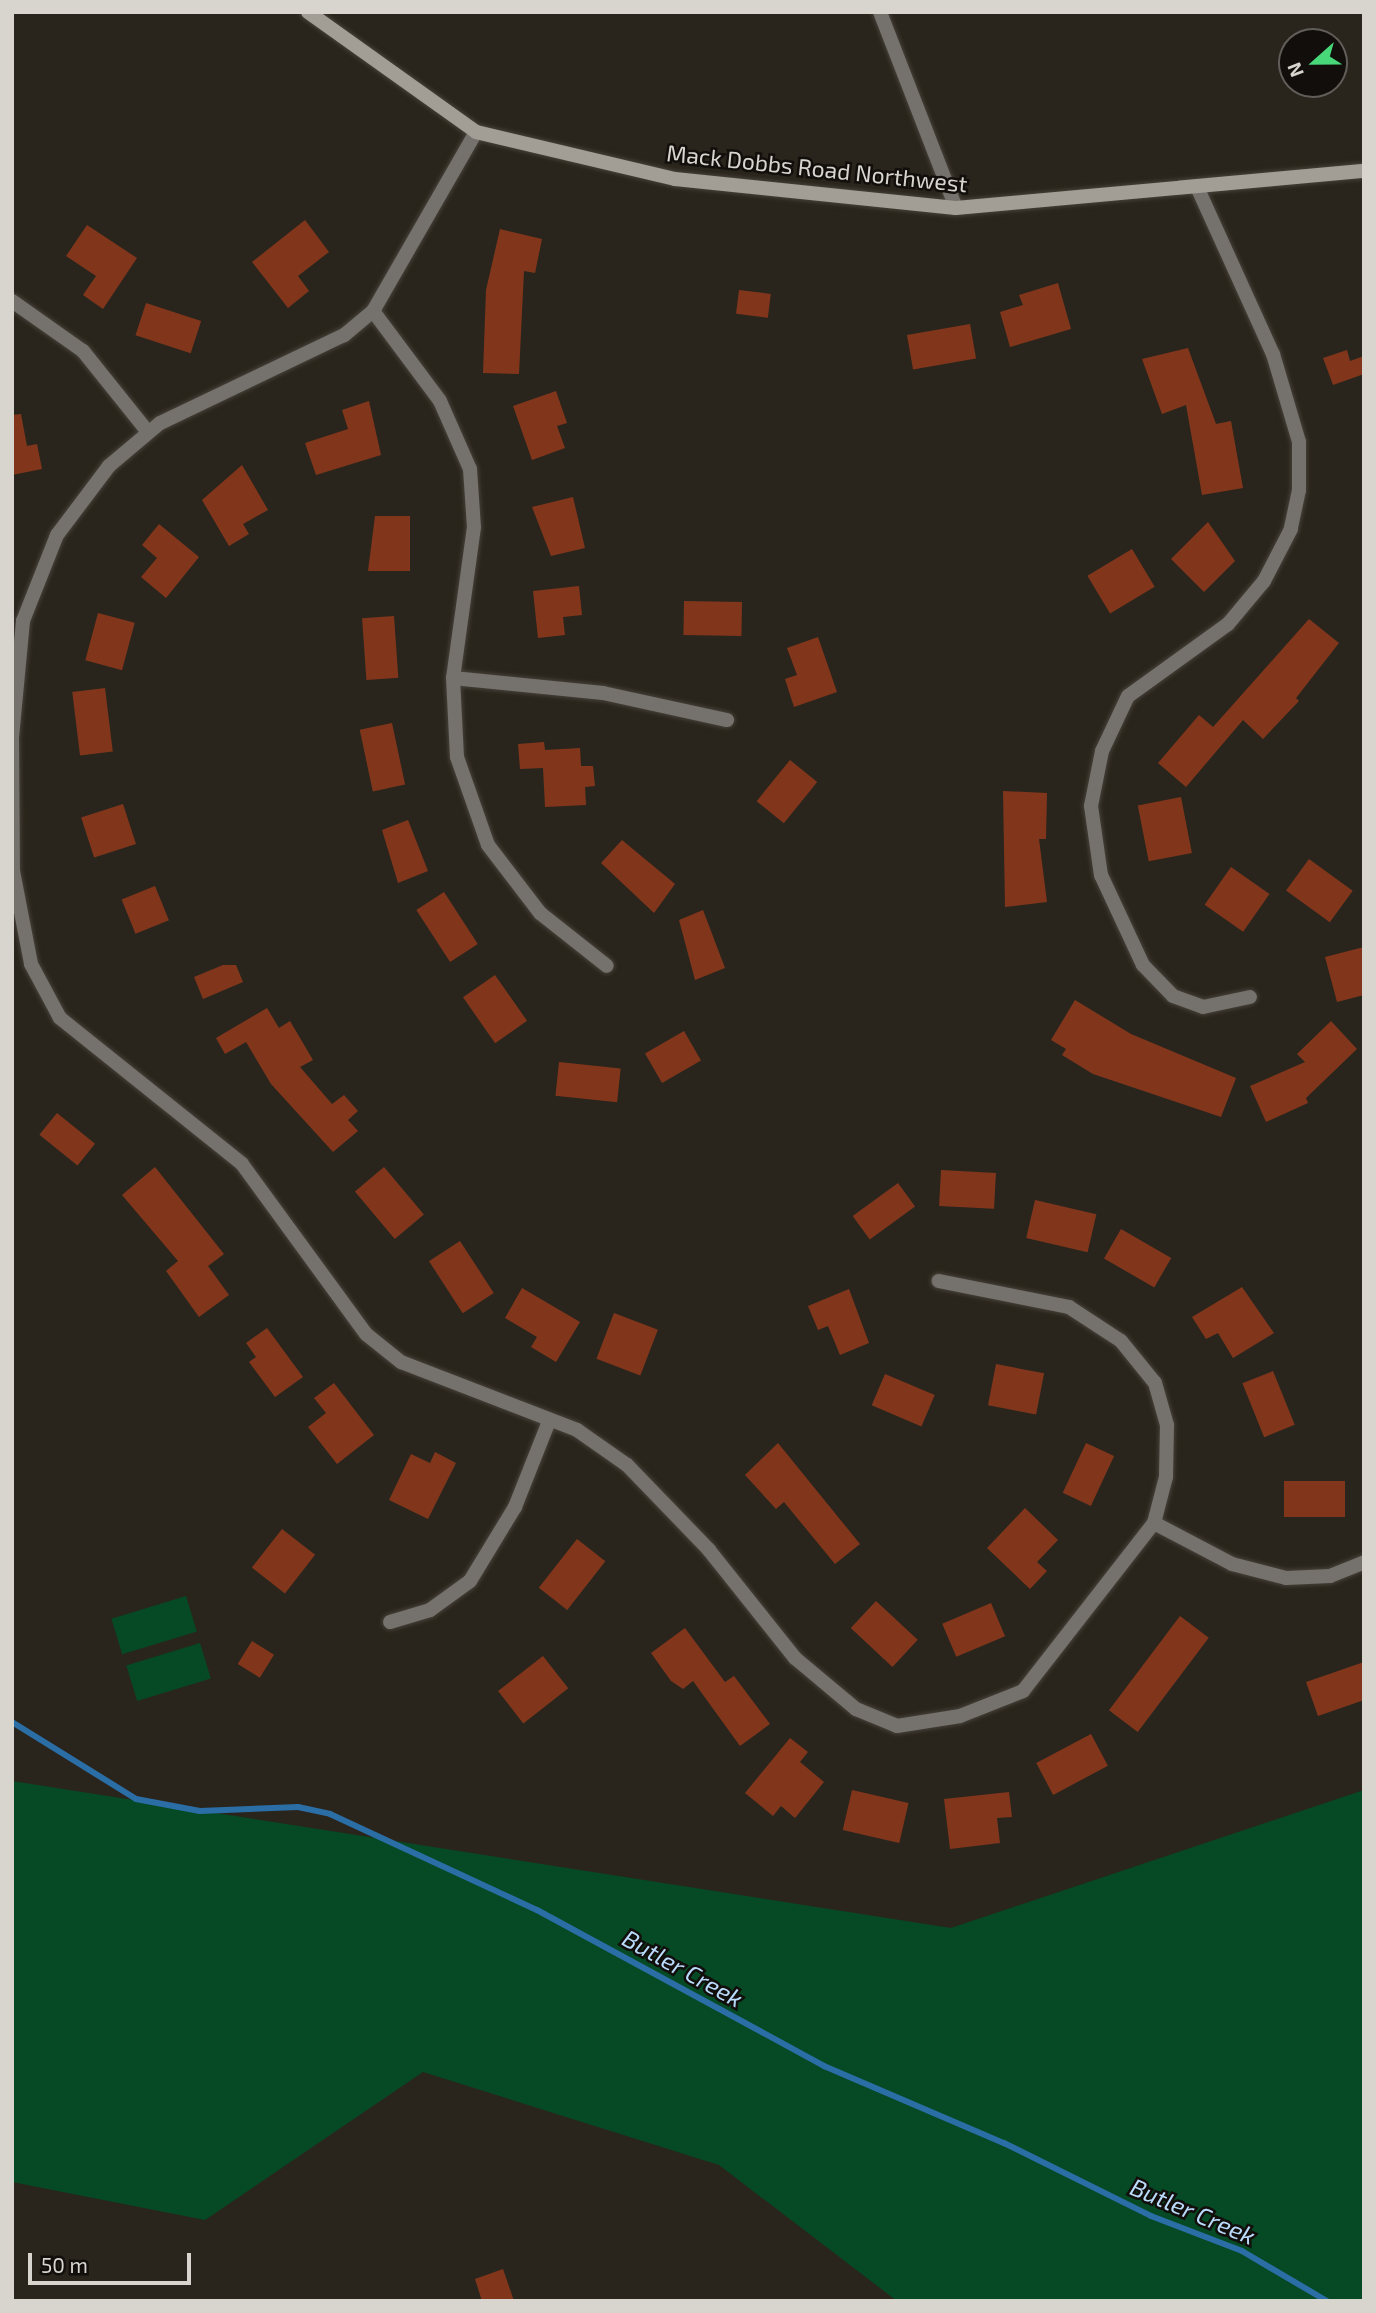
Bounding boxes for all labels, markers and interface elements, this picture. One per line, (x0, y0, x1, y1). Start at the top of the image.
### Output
north arrow (1278, 28, 1348, 98)
text: N (1282, 59, 1308, 81)
street label: Mack Dobbs Road Northwest (665, 138, 969, 198)
water label: Butler Creek (618, 1923, 748, 2013)
water label: Butler Creek (1126, 2172, 1260, 2250)
scale bar (32, 2240, 194, 2284)
text: 50 m (41, 2252, 88, 2277)

